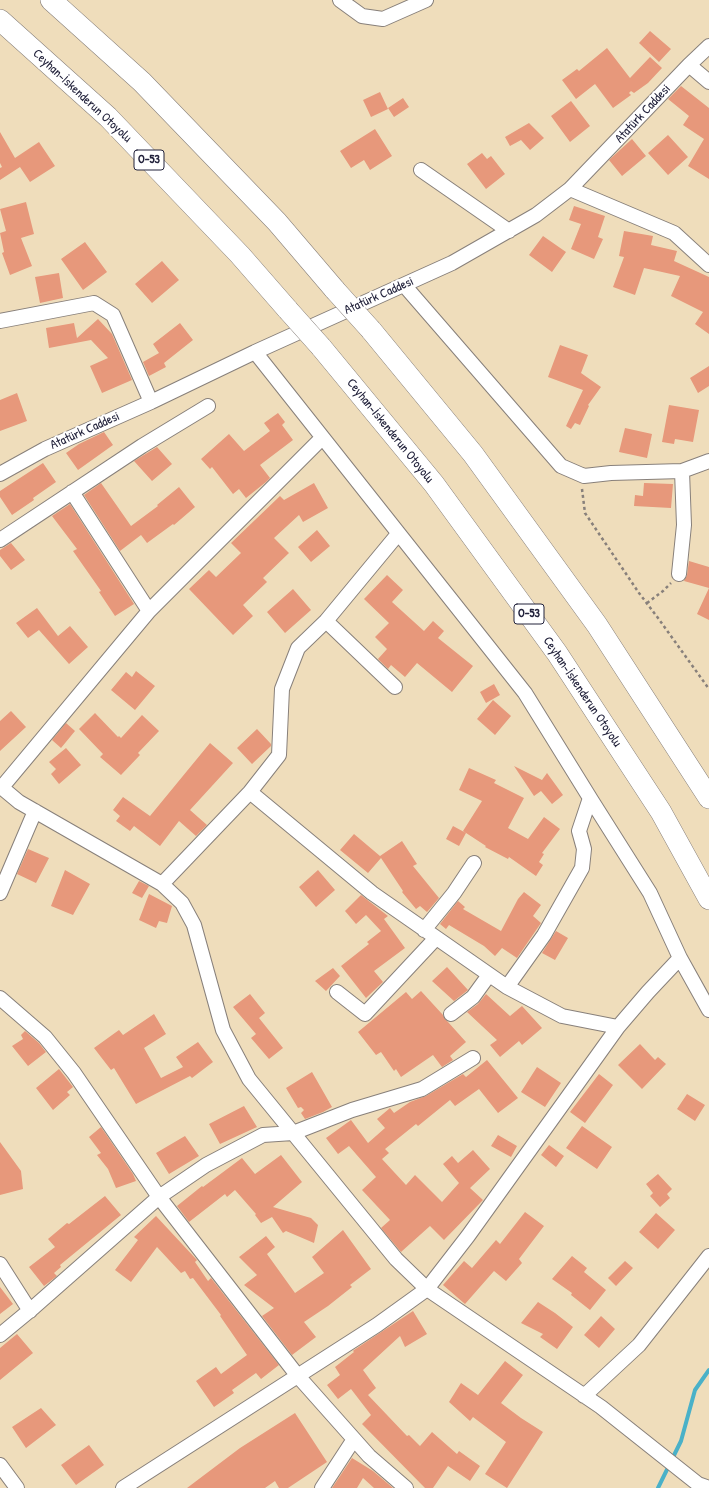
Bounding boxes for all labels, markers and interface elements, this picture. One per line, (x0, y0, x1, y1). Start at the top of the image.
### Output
street label: Ceyhan-İskenderun Otoyolu (29, 46, 135, 146)
street label: Atatürk Caddesi (612, 81, 674, 147)
road number: O-53 (134, 150, 164, 170)
street label: Atatürk Caddesi (342, 274, 416, 318)
street label: Ceyhan-İskenderun Otoyolu (343, 376, 437, 486)
street label: Atatürk Caddesi (48, 409, 122, 453)
road number: O-53 (514, 604, 544, 624)
street label: Ceyhan-İskenderun Otoyolu (539, 634, 625, 750)

